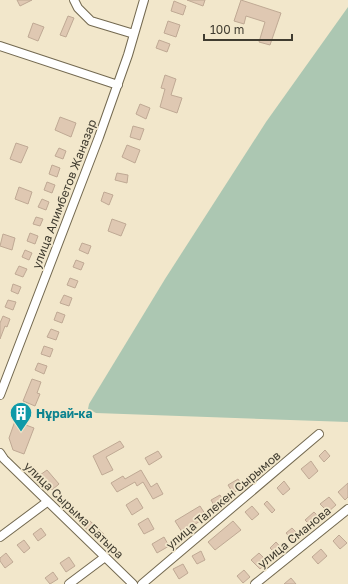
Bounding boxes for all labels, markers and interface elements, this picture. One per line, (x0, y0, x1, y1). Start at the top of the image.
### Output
scale bar (204, 16, 292, 42)
text: 100 m (210, 22, 244, 37)
street label: улица Алимбетов Жаназар (29, 117, 99, 271)
building icon: Нұрай-ка (8, 400, 34, 433)
place label: Нұрай-ка (36, 406, 92, 421)
street label: улица Талекен Сырымов (163, 448, 283, 552)
street label: улица Сырыма Батыра (21, 458, 127, 562)
street label: улица Сманова (254, 503, 334, 571)

